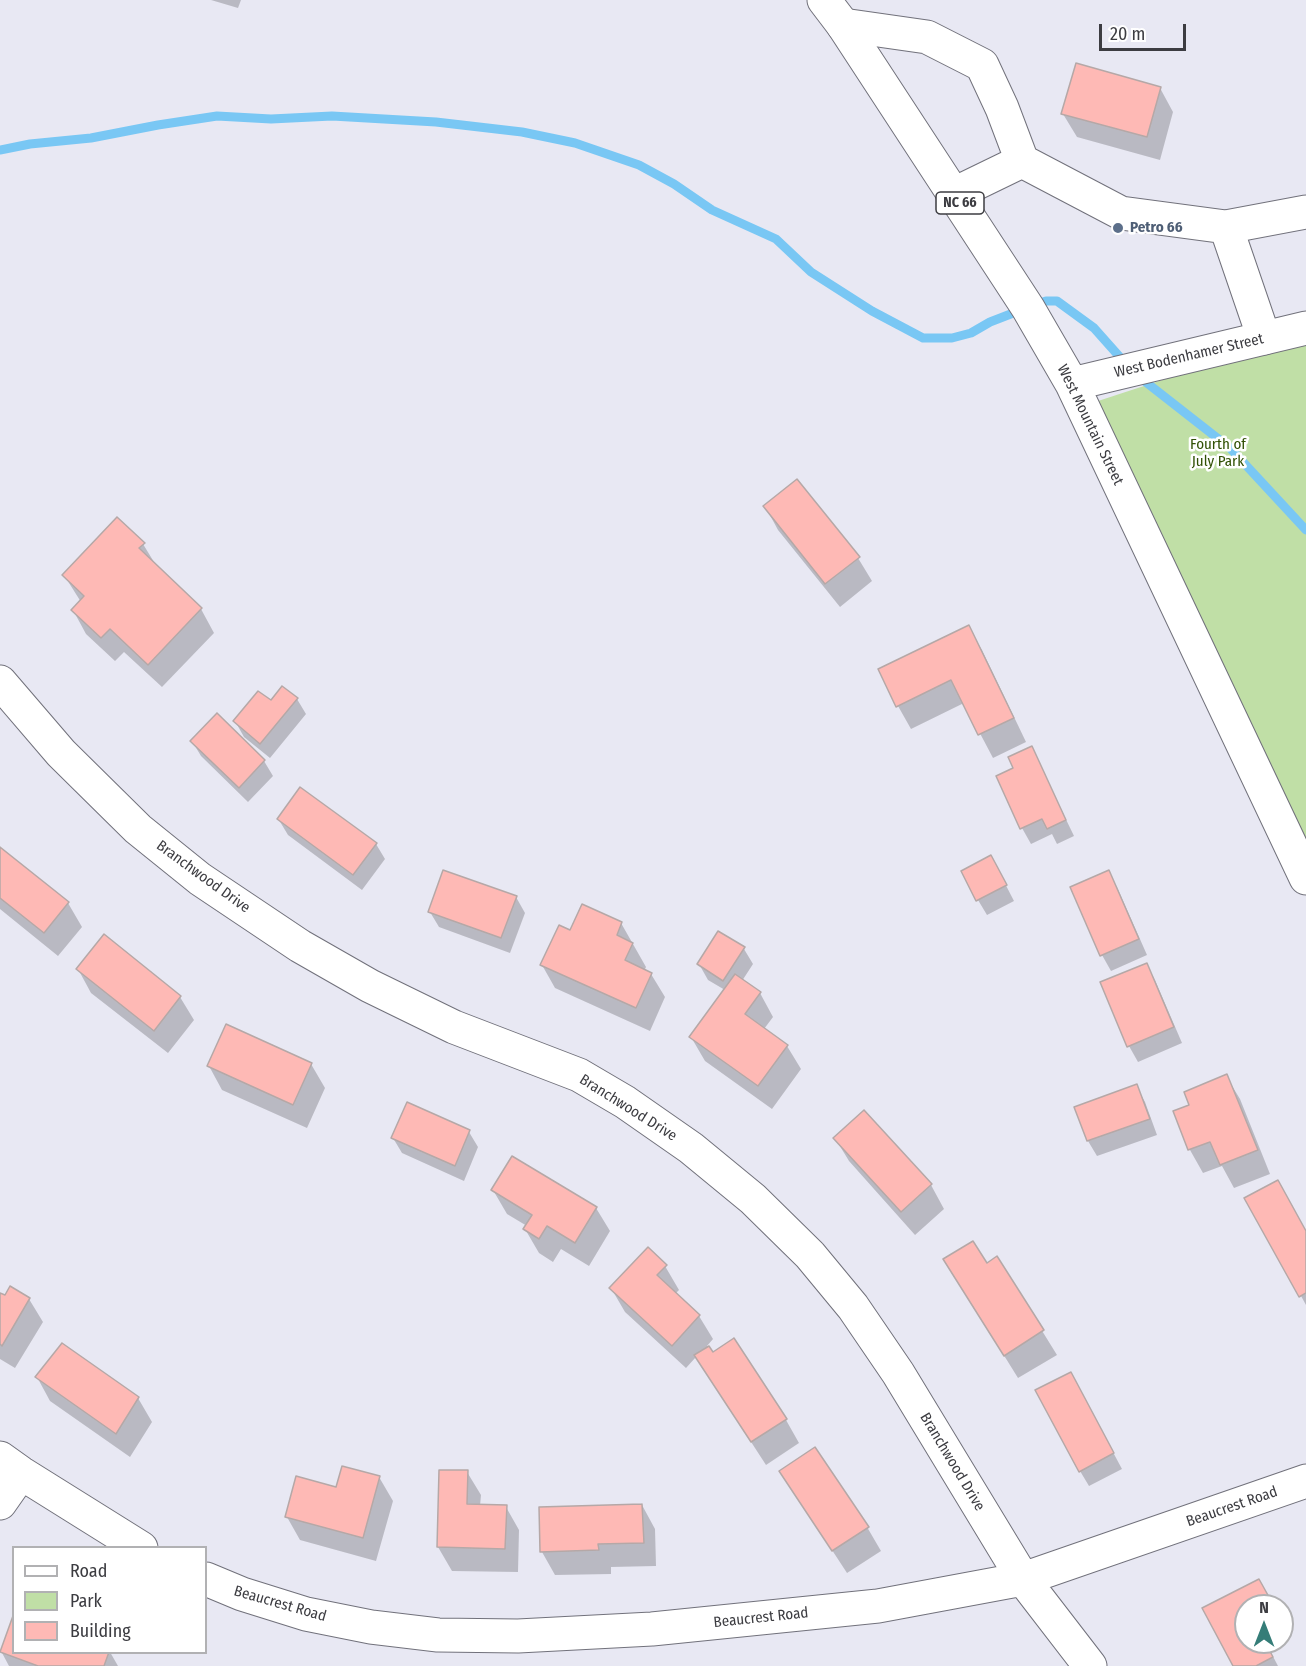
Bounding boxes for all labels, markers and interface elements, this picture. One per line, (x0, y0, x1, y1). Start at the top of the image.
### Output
scale bar (1102, 12, 1189, 50)
text: 20 m (1110, 23, 1145, 45)
road number: NC 66 (936, 192, 984, 214)
place label: Petro 66 (1130, 219, 1182, 237)
marker: Petro 66 (1111, 221, 1125, 235)
street label: West Bodenhamer Street (1113, 330, 1265, 382)
street label: West Mountain Street (1053, 362, 1127, 488)
park label: Fourth of July Park (1190, 436, 1246, 471)
street label: Branchwood Drive (153, 837, 253, 917)
street label: Branchwood Drive (576, 1071, 680, 1145)
street label: Branchwood Drive (916, 1410, 988, 1514)
street label: Beaucrest Road (1184, 1483, 1280, 1531)
legend (12, 1546, 207, 1654)
text: Road (70, 1560, 107, 1582)
street label: Beaucrest Road (232, 1582, 328, 1626)
text: Park (70, 1590, 102, 1612)
north arrow (1234, 1594, 1294, 1654)
text: N (1259, 1598, 1269, 1617)
street label: Beaucrest Road (713, 1604, 809, 1632)
text: Building (70, 1620, 131, 1642)

